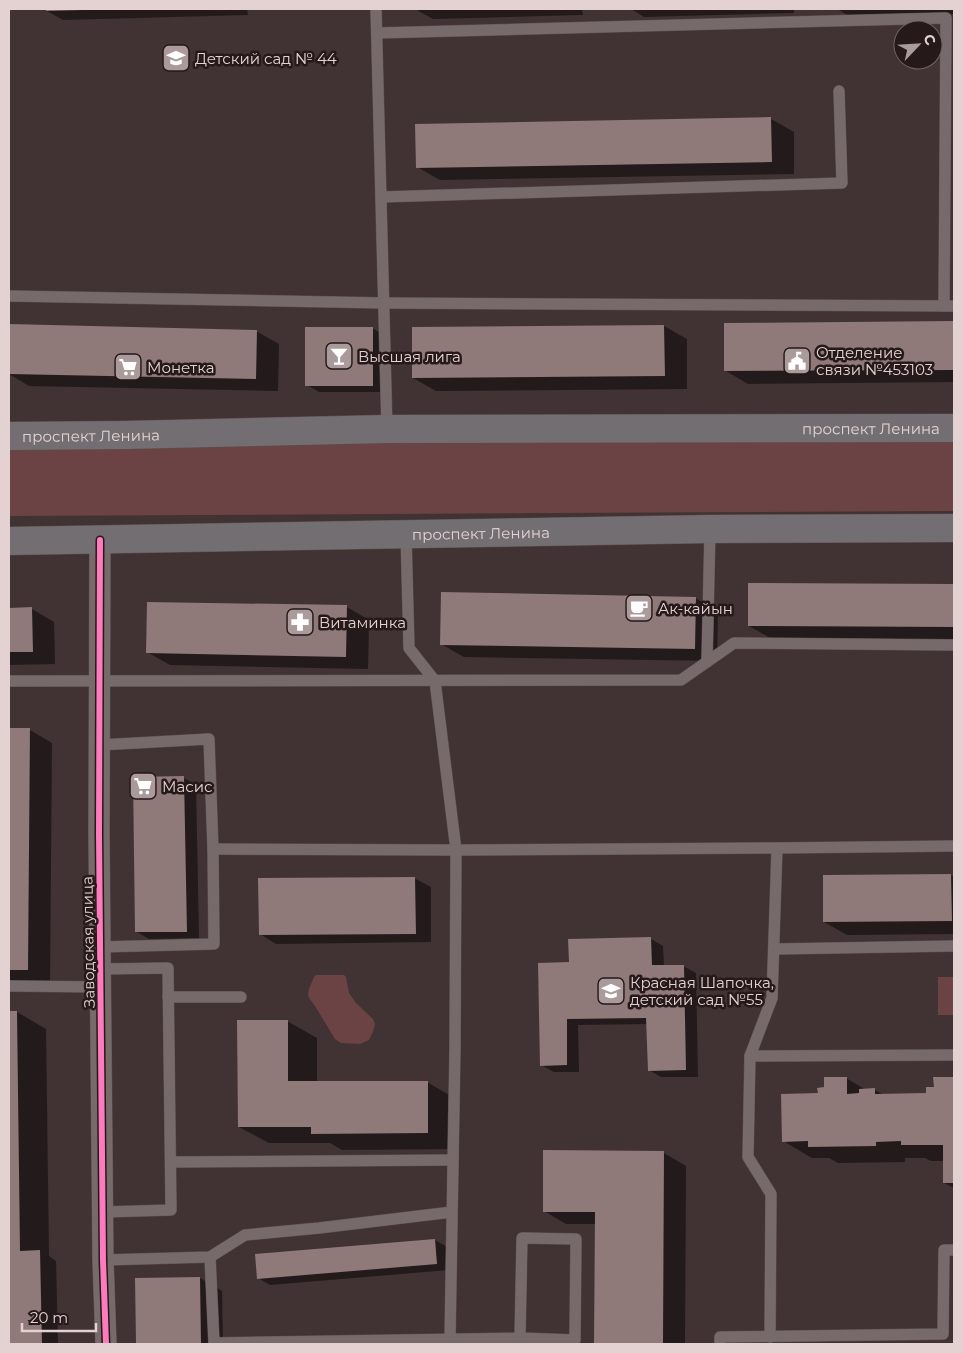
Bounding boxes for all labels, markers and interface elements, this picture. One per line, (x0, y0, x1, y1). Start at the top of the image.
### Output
north arrow (893, 20, 943, 70)
text: С (919, 31, 940, 48)
school or university icon: Детский сад № 44 (161, 43, 191, 73)
place label: Детский сад № 44 (195, 49, 337, 68)
bar icon: Высшая лига (324, 341, 354, 371)
place label: Отделение связи №453103 (816, 343, 933, 379)
public building icon: Отделение связи №453103 (782, 346, 812, 376)
place label: Высшая лига (358, 347, 461, 366)
supermarket icon: Монетка (113, 352, 143, 382)
place label: Монетка (147, 358, 214, 377)
street label: проспект Ленина (802, 419, 940, 438)
street label: проспект Ленина (22, 425, 160, 445)
street label: проспект Ленина (412, 522, 550, 544)
cafe icon: Ак-кайын (624, 593, 654, 623)
place label: Ак-кайын (658, 599, 733, 618)
pharmacy icon: Витаминка (285, 607, 315, 637)
place label: Витаминка (319, 613, 406, 632)
supermarket icon: Масис (128, 771, 158, 801)
place label: Масис (162, 777, 212, 796)
street label: Заводская улица (77, 876, 99, 1008)
place label: Красная Шапочка, детский сад №55 (630, 973, 774, 1009)
school or university icon: Красная Шапочка, детский сад №55 (596, 976, 626, 1006)
scale bar (22, 1300, 96, 1332)
text: 20 m (30, 1308, 68, 1327)

